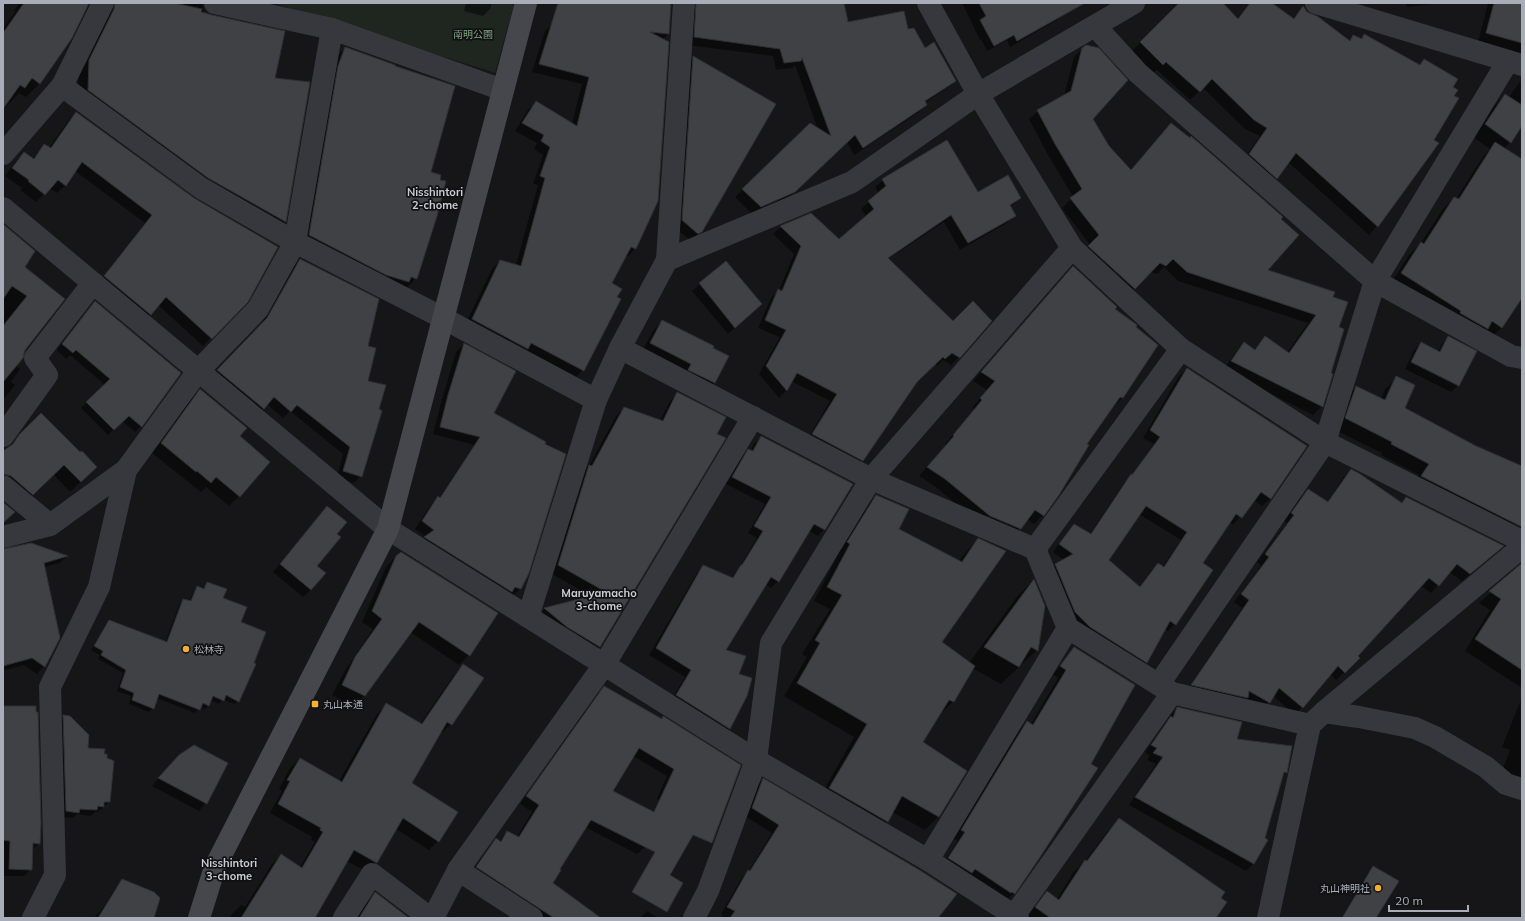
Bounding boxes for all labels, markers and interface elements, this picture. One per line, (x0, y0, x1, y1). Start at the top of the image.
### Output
park label: 南明公園 (453, 28, 493, 41)
district label: Nisshintori 2-chome (407, 185, 463, 212)
district label: Maruyamacho 3-chome (561, 586, 637, 613)
place label: 松林寺 (194, 643, 224, 656)
marker: 松林寺 (181, 644, 191, 654)
place label: 丸山本通 (323, 698, 363, 711)
marker: 丸山本通 (310, 699, 320, 709)
district label: Nisshintori 3-chome (201, 856, 257, 883)
place label: 丸山神明社 (1320, 882, 1370, 895)
marker: 丸山神明社 (1373, 883, 1383, 893)
scale bar (1389, 887, 1468, 913)
text: 20 m (1395, 893, 1423, 908)

